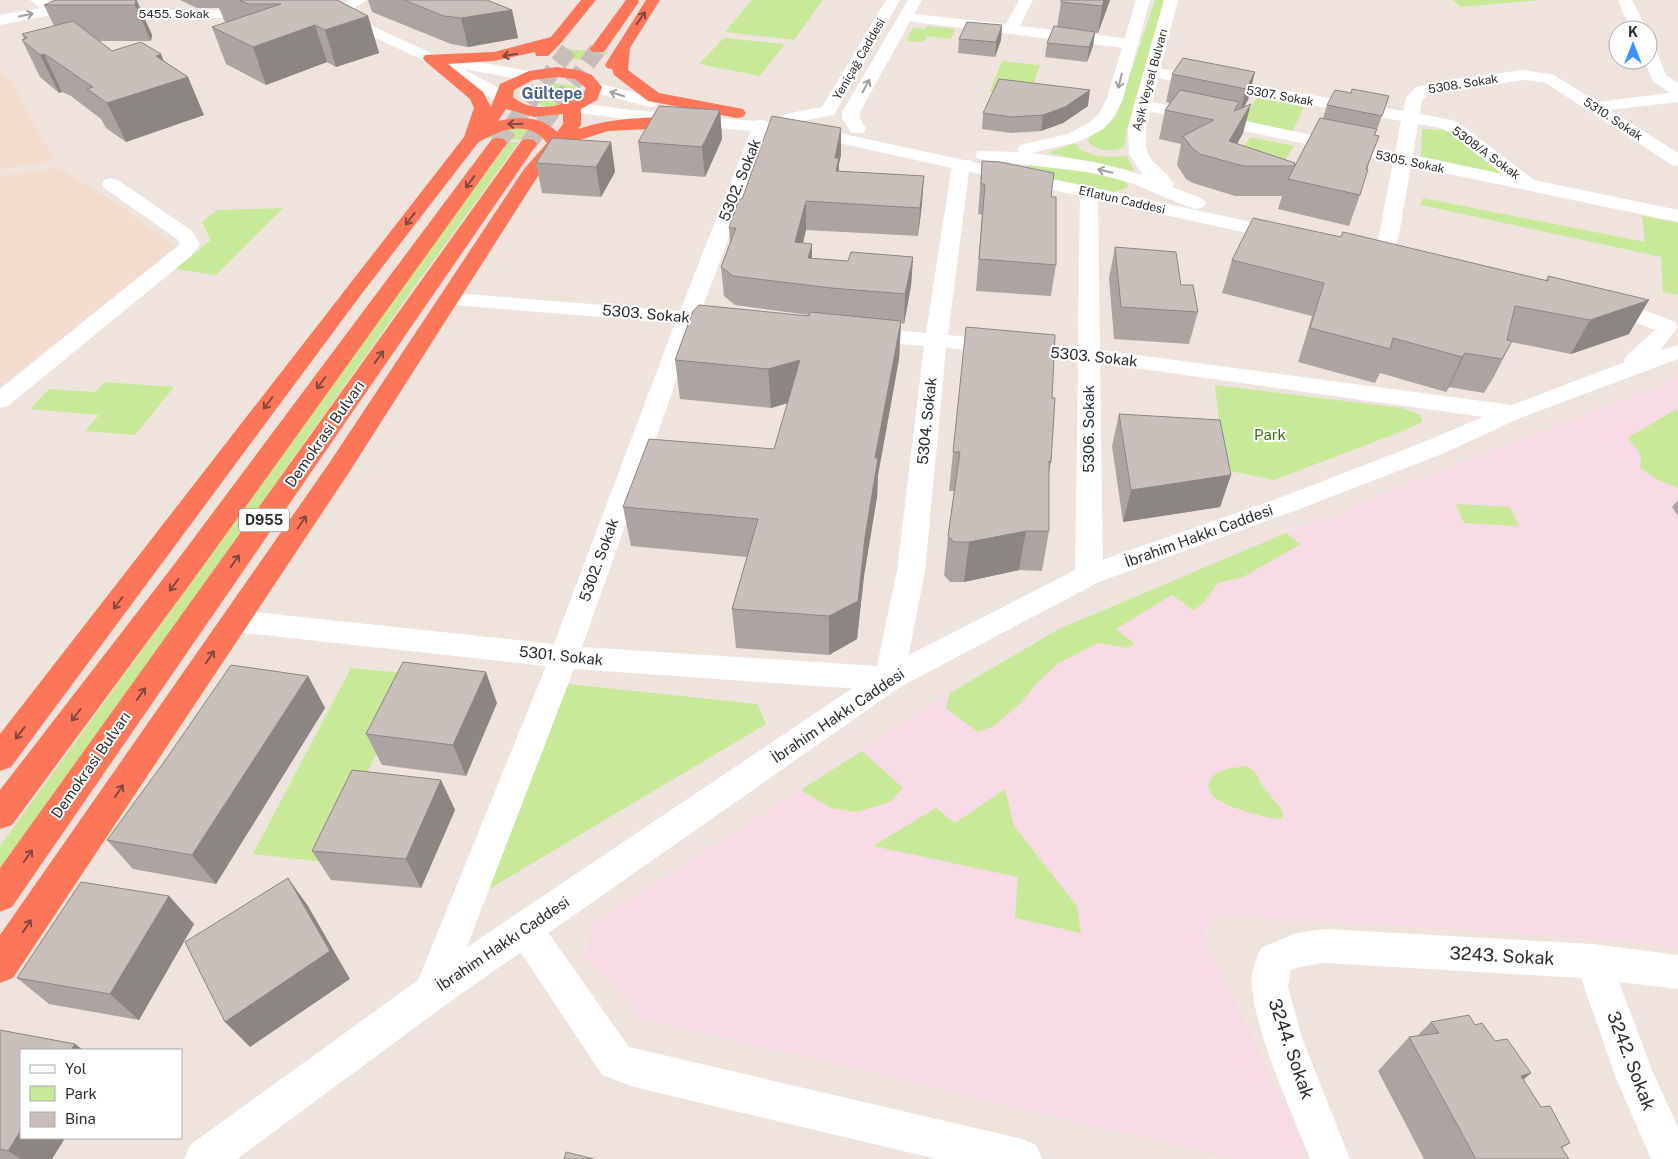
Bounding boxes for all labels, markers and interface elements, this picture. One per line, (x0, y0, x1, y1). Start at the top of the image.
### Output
street label: 5455. Sokak (139, 7, 210, 21)
one-way arrow (18, 9, 34, 19)
one-way arrow (635, 12, 646, 25)
street label: Yeniçağ Caddesi (830, 16, 888, 102)
north arrow (1608, 20, 1658, 70)
text: K (1628, 24, 1638, 40)
street label: Aşık Veysal Bulvarı (1130, 27, 1170, 133)
one-way arrow (502, 50, 518, 60)
one-way arrow (1115, 72, 1124, 88)
street label: 5308. Sokak (1427, 72, 1499, 96)
one-way arrow (861, 79, 871, 94)
street label: 5307. Sokak (1245, 83, 1315, 109)
district label: Gültepe (522, 84, 582, 103)
one-way arrow (609, 89, 625, 99)
street label: 5310. Sokak (1581, 95, 1645, 143)
one-way arrow (508, 119, 524, 129)
street label: 5308/A Sokak (1449, 124, 1523, 183)
street label: 5302. Sokak (715, 136, 764, 224)
street label: 5305. Sokak (1374, 148, 1446, 176)
one-way arrow (1098, 165, 1114, 175)
one-way arrow (464, 175, 475, 188)
street label: Eflatun Caddesi (1077, 183, 1167, 217)
one-way arrow (404, 212, 415, 225)
street label: 5303. Sokak (602, 301, 691, 326)
street label: 5303. Sokak (1049, 343, 1139, 370)
one-way arrow (374, 350, 384, 364)
one-way arrow (316, 376, 326, 390)
street label: 5304. Sokak (913, 376, 940, 466)
street label: Demokrasi Bulvarı (282, 377, 368, 490)
street label: 5306. Sokak (1080, 385, 1097, 473)
one-way arrow (263, 397, 274, 410)
park label: Park (1254, 426, 1286, 443)
street label: İbrahim Hakkı Caddesi (1122, 500, 1275, 570)
road number: D955 (239, 508, 289, 532)
one-way arrow (297, 516, 307, 530)
street label: 5302. Sokak (576, 516, 621, 604)
one-way arrow (230, 555, 240, 569)
one-way arrow (169, 578, 179, 592)
one-way arrow (113, 596, 123, 610)
street label: 5301. Sokak (518, 643, 604, 668)
one-way arrow (205, 650, 215, 664)
street label: İbrahim Hakkı Caddesi (768, 664, 907, 766)
one-way arrow (136, 688, 146, 702)
street label: Demokrasi Bulvarı (48, 708, 134, 821)
one-way arrow (71, 708, 81, 722)
one-way arrow (14, 726, 25, 739)
one-way arrow (114, 785, 124, 799)
one-way arrow (23, 849, 33, 863)
street label: İbrahim Hakkı Caddesi (433, 892, 572, 994)
one-way arrow (23, 919, 33, 933)
street label: 3243. Sokak (1449, 942, 1555, 969)
street label: 3244. Sokak (1264, 996, 1319, 1102)
street label: 3242. Sokak (1603, 1008, 1660, 1113)
legend (20, 1049, 182, 1139)
text: Yol (65, 1060, 86, 1077)
text: Park (65, 1085, 97, 1102)
text: Bina (65, 1110, 96, 1127)

